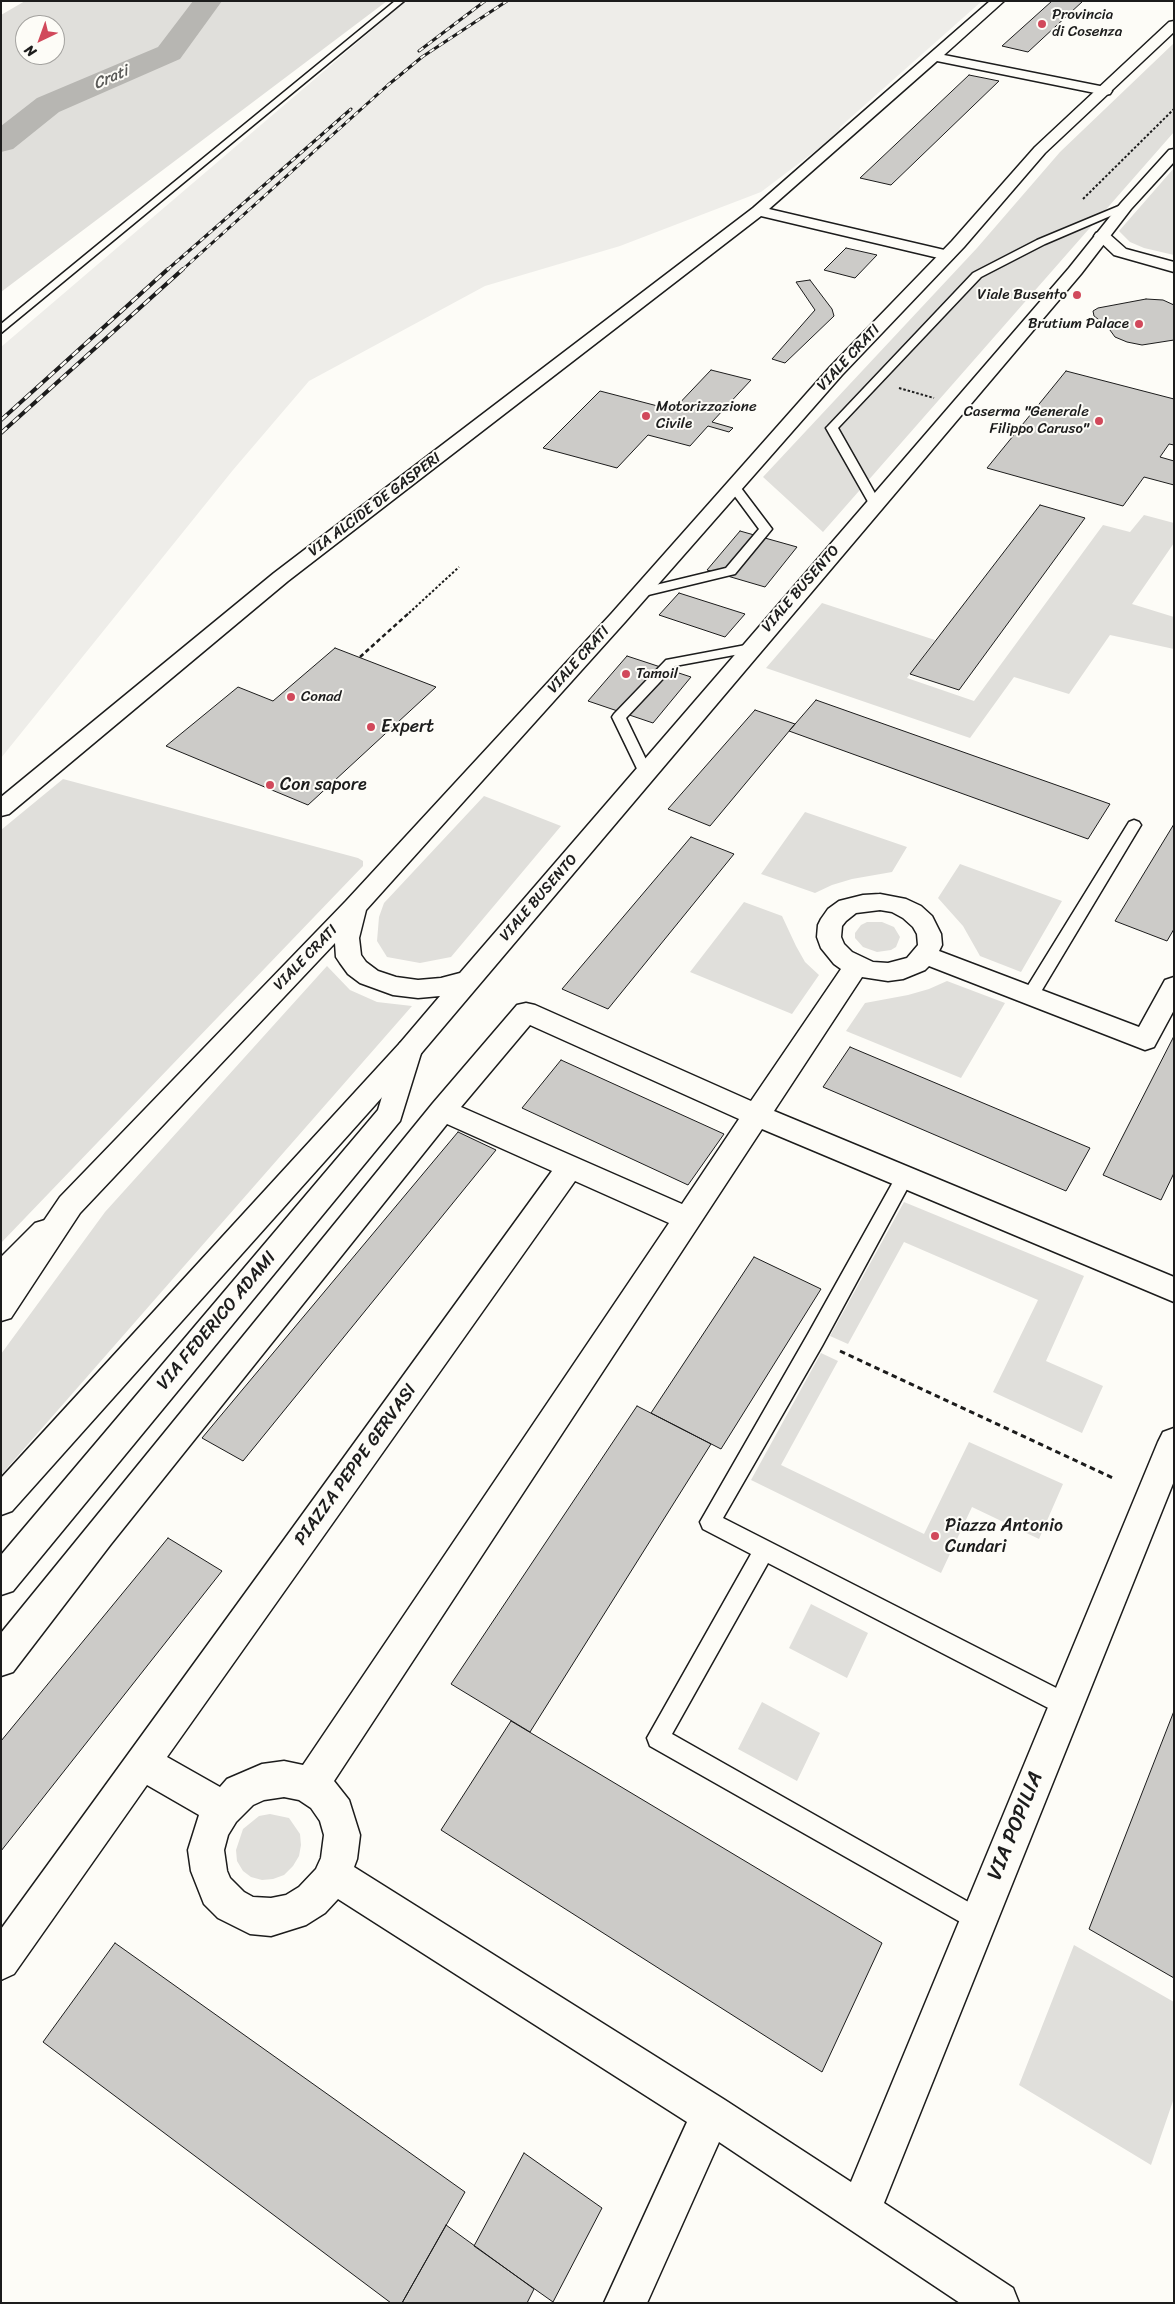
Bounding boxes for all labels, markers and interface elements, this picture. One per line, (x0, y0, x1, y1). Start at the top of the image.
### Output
place label: Provincia di Cosenza (1052, 6, 1122, 41)
north arrow (15, 15, 65, 65)
marker: Provincia di Cosenza (1036, 18, 1048, 30)
text: N (18, 38, 42, 63)
water label: Crati (91, 62, 131, 94)
place label: Viale Busento (977, 286, 1067, 304)
marker: Viale Busento (1071, 289, 1083, 301)
place label: Brutium Palace (1028, 315, 1129, 333)
marker: Brutium Palace (1133, 318, 1145, 330)
street label: VIALE CRATI (814, 321, 884, 395)
place label: Motorizzazione Civile (656, 398, 757, 433)
place label: Caserma "Generale Filippo Caruso" (964, 403, 1089, 438)
marker: Motorizzazione Civile (640, 410, 652, 422)
marker: Caserma "Generale Filippo Caruso" (1093, 415, 1105, 427)
street label: VIA ALCIDE DE GASPERI (305, 449, 445, 561)
street label: VIALE BUSENTO (758, 542, 844, 636)
street label: VIALE CRATI (544, 623, 614, 697)
place label: Tamoil (636, 665, 678, 683)
marker: Tamoil (620, 668, 632, 680)
place label: Conad (301, 688, 341, 706)
marker: Conad (285, 691, 297, 703)
place label: Expert (381, 716, 434, 738)
marker: Expert (365, 721, 377, 733)
place label: Con sapore (280, 774, 367, 796)
marker: Con sapore (264, 779, 276, 791)
street label: VIALE BUSENTO (496, 851, 582, 945)
street label: VIALE CRATI (270, 921, 342, 995)
street label: VIA FEDERICO ADAMI (153, 1247, 281, 1395)
street label: PIAZZA PEPPE GERVASI (290, 1380, 422, 1550)
place label: Piazza Antonio Cundari (945, 1515, 1063, 1558)
marker: Piazza Antonio Cundari (929, 1530, 941, 1542)
street label: VIA POPILIA (983, 1768, 1049, 1884)

